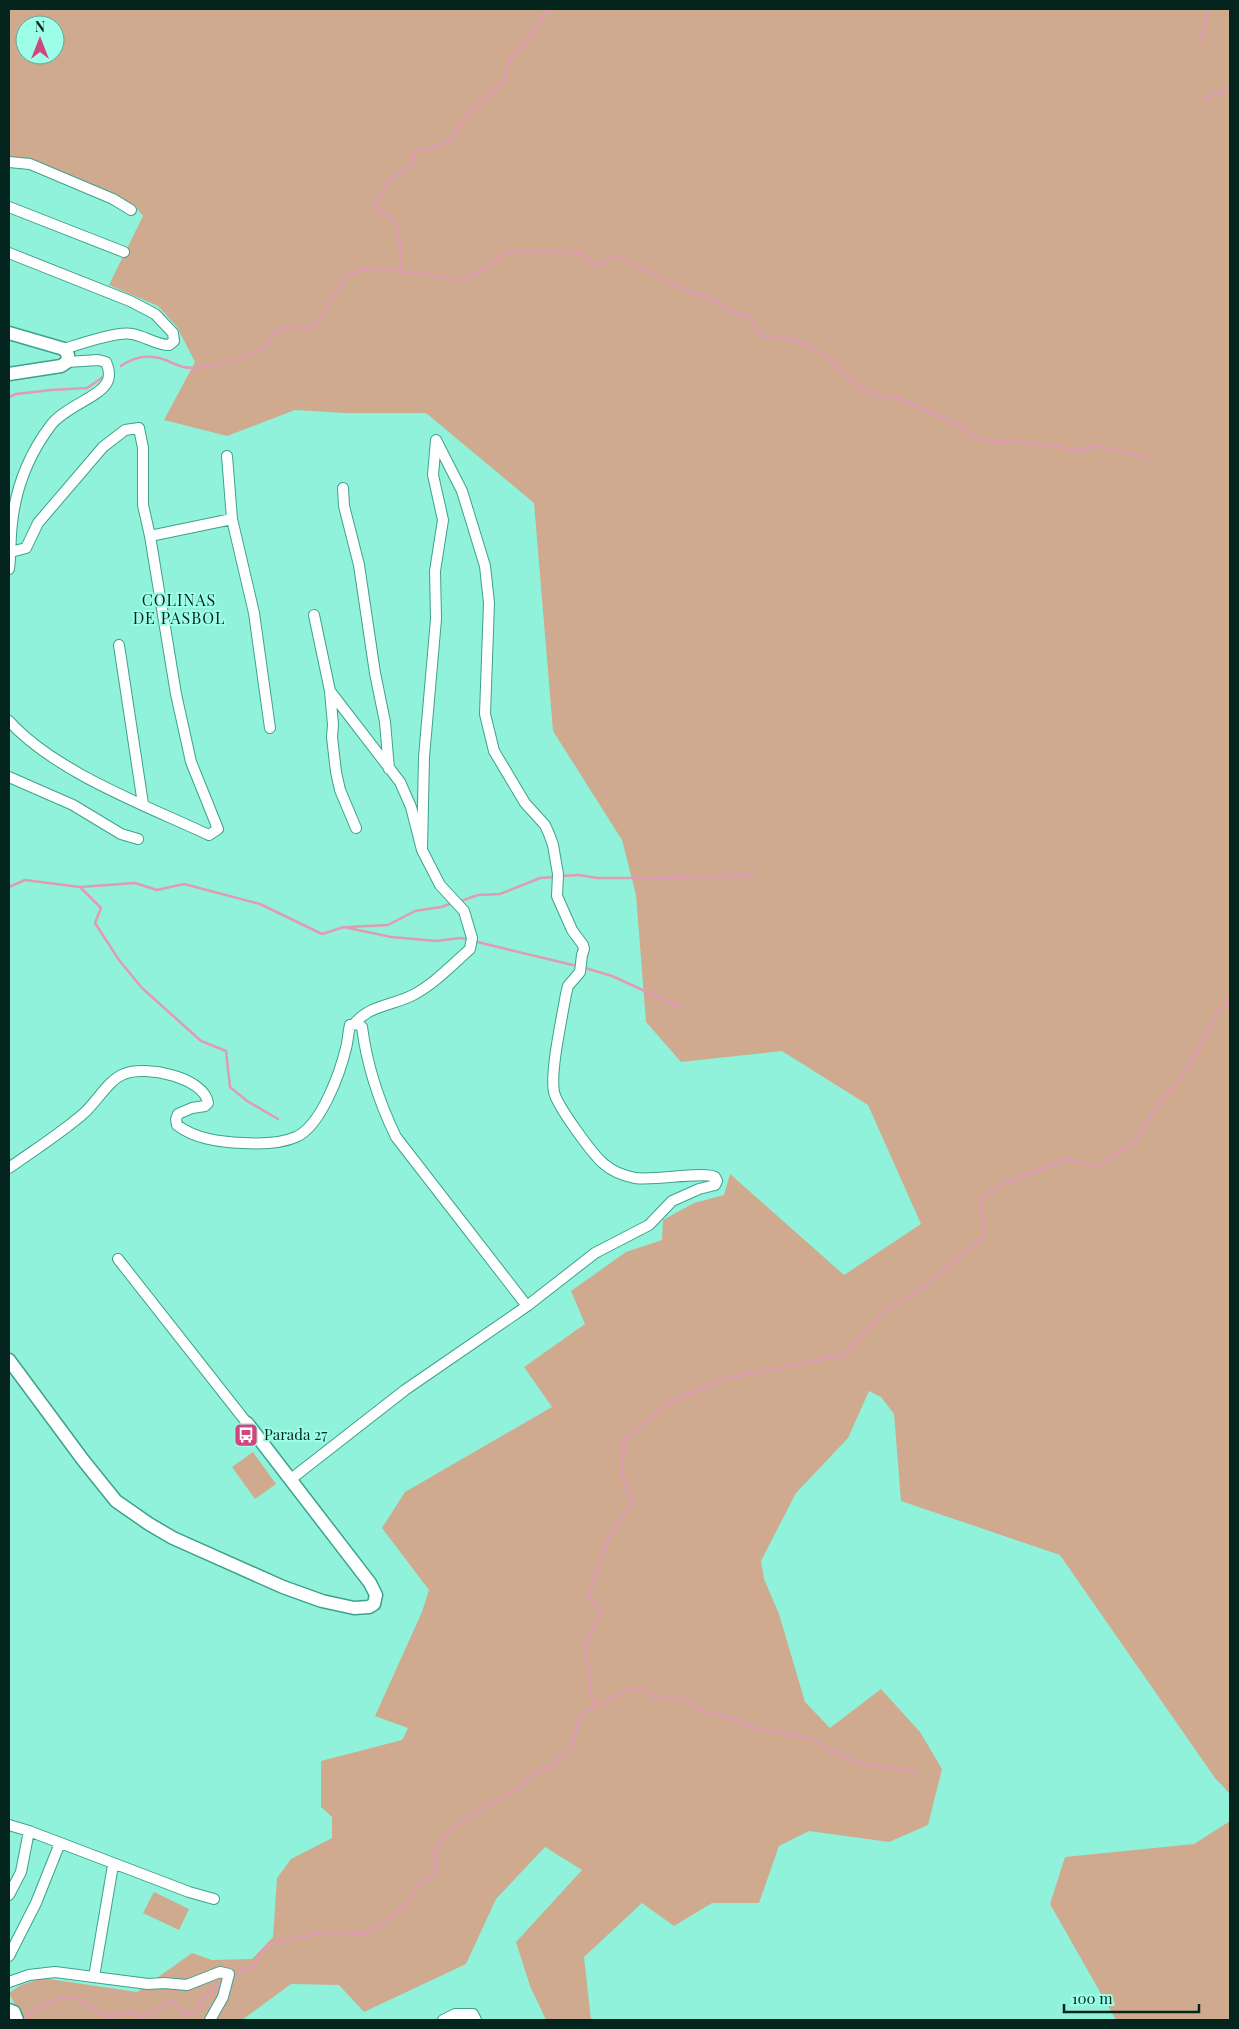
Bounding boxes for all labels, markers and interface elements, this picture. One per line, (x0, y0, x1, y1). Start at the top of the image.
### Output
north arrow (15, 15, 65, 65)
text: N (35, 17, 45, 36)
district label: COLINAS DE PASBOL (133, 589, 225, 628)
bus stop icon: Parada 27 (233, 1422, 259, 1448)
place label: Parada 27 (264, 1424, 327, 1444)
scale bar (1064, 1982, 1199, 2014)
text: 100 m (1072, 1988, 1113, 2008)

